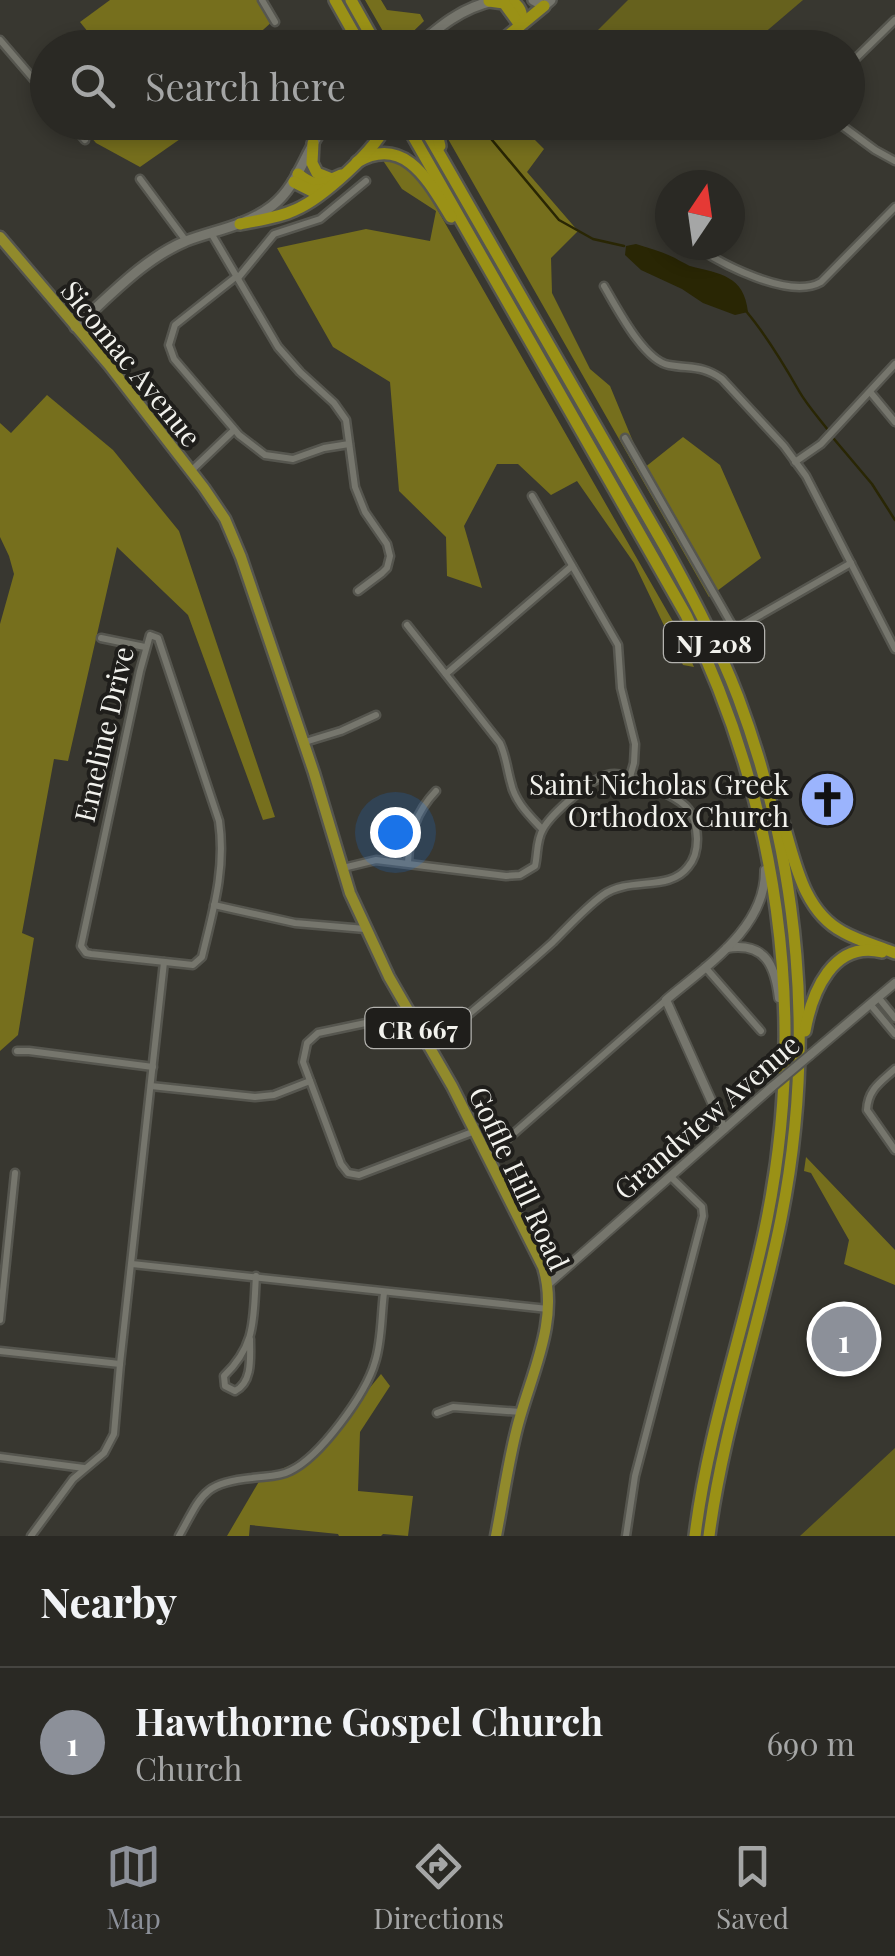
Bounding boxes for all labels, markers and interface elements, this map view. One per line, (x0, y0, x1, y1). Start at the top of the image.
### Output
search box (30, 30, 865, 140)
icon: search (65, 58, 120, 113)
text: Search here (145, 60, 346, 111)
north arrow (655, 170, 745, 260)
street label: Sicomac Avenue (54, 272, 210, 454)
road number: NJ 208 (664, 622, 764, 662)
street label: Emeline Drive (65, 643, 141, 825)
place label: Saint Nicholas Greek Orthodox Church (529, 765, 790, 834)
church icon: Saint Nicholas Greek Orthodox Church (798, 769, 858, 829)
your location (370, 807, 421, 858)
road number: CR 667 (366, 1008, 470, 1048)
street label: Grandview Avenue (605, 1025, 807, 1207)
street label: Goffle Hill Road (461, 1080, 579, 1276)
pin: 1 (812, 1302, 876, 1376)
text: Nearby (40, 1573, 177, 1629)
text: Hawthorne Gospel Church (135, 1695, 603, 1746)
text: 1 (66, 1721, 79, 1764)
text: 690 m (767, 1721, 855, 1764)
text: Church (135, 1746, 242, 1789)
tab: Map (106, 1839, 161, 1936)
tab: Directions (373, 1839, 504, 1936)
tab: Saved (716, 1839, 789, 1936)

